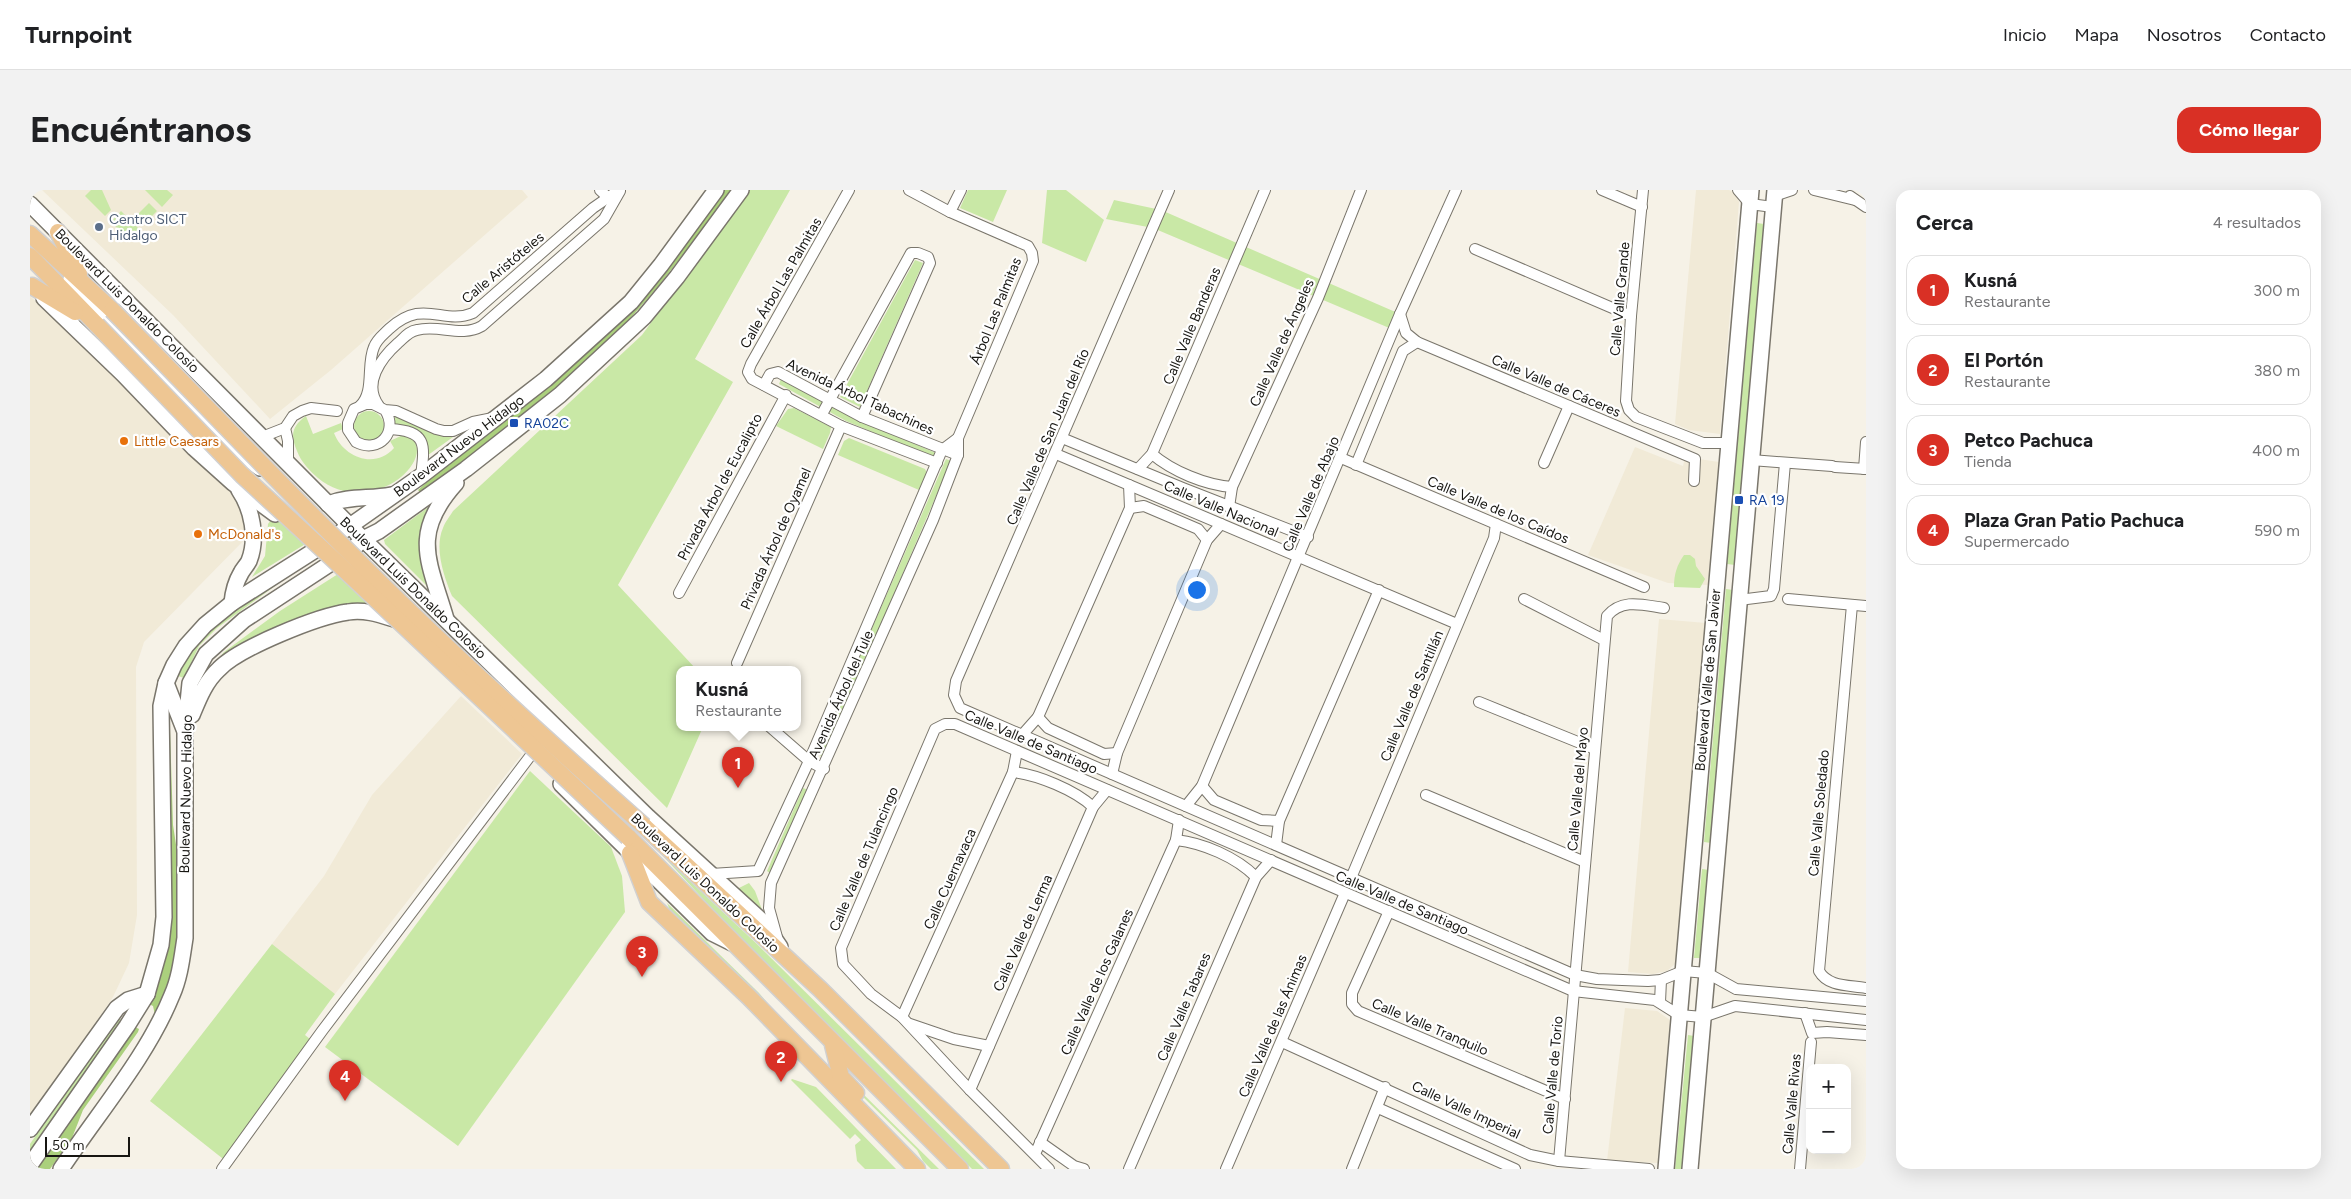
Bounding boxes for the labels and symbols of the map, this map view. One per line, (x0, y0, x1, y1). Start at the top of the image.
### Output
place label: Centro SICT Hidalgo (109, 211, 187, 244)
street label: Calle Árbol Las Palmitas (737, 215, 825, 351)
marker: Centro SICT Hidalgo (93, 221, 105, 233)
street label: Boulevard Luis Donaldo Colosio (51, 225, 203, 377)
street label: Calle Aristóteles (458, 229, 548, 307)
street label: Calle Valle Grande (1607, 241, 1633, 357)
street label: Árbol Las Palmitas (967, 255, 1025, 367)
street label: Calle Valle Banderas (1160, 265, 1224, 387)
street label: Calle Valle de Ángeles (1246, 277, 1318, 409)
street label: Calle Valle de San Juan del Río (1003, 346, 1093, 528)
street label: Calle Valle de Cáceres (1489, 351, 1623, 421)
street label: Avenida Árbol Tabachines (783, 355, 937, 439)
street label: Boulevard Nuevo Hidalgo (390, 391, 528, 501)
street label: Privada Árbol de Eucalipto (674, 410, 766, 564)
place label: RA02C (524, 415, 569, 432)
marker: RA02C (508, 417, 520, 429)
place label: Little Caesars (134, 433, 219, 450)
street label: Calle Valle de Abajo (1279, 434, 1343, 554)
marker: Little Caesars (118, 435, 130, 447)
street label: Privada Árbol de Oyamel (737, 466, 815, 612)
street label: Calle Valle de los Caídos (1425, 473, 1571, 547)
street label: Calle Valle Nacional (1161, 477, 1281, 541)
place label: RA 19 (1749, 492, 1785, 509)
marker: RA 19 (1733, 494, 1745, 506)
street label: Boulevard Luis Donaldo Colosio (336, 514, 490, 662)
place label: McDonald's (208, 526, 281, 543)
marker: McDonald's (192, 528, 204, 540)
your location (1184, 577, 1210, 603)
street label: Boulevard Valle de San Javier (1692, 588, 1724, 772)
street label: Avenida Árbol del Tule (805, 628, 877, 762)
street label: Calle Valle de Santillán (1377, 628, 1447, 764)
street label: Calle Valle de Santiago (962, 706, 1100, 778)
street label: Boulevard Nuevo Hidalgo (176, 714, 196, 874)
street label: Calle Valle del Mayo (1564, 726, 1592, 852)
pin: 1 (722, 747, 754, 788)
street label: Calle Valle Soledado (1805, 749, 1833, 877)
street label: Calle Valle de Tulancingo (826, 784, 902, 934)
street label: Boulevard Luis Donaldo Colosio (627, 810, 783, 956)
street label: Calle Cuernavaca (920, 826, 980, 932)
street label: Calle Valle de Santiago (1333, 867, 1471, 939)
street label: Calle Valle de Lerma (990, 872, 1056, 994)
street label: Calle Valle de los Galanes (1057, 906, 1137, 1058)
pin: 3 (626, 936, 658, 977)
street label: Calle Valle Tabares (1153, 950, 1215, 1064)
street label: Calle Valle de las Ánimas (1235, 952, 1311, 1100)
street label: Calle Valle Tranquilo (1369, 995, 1491, 1059)
street label: Calle Valle de Torio (1539, 1015, 1567, 1135)
pin: 2 (765, 1041, 797, 1082)
street label: Calle Valle Rivas (1779, 1053, 1805, 1155)
pin: 4 (329, 1060, 361, 1101)
street label: Calle Valle Imperial (1409, 1077, 1523, 1143)
scale bar (45, 1134, 130, 1157)

